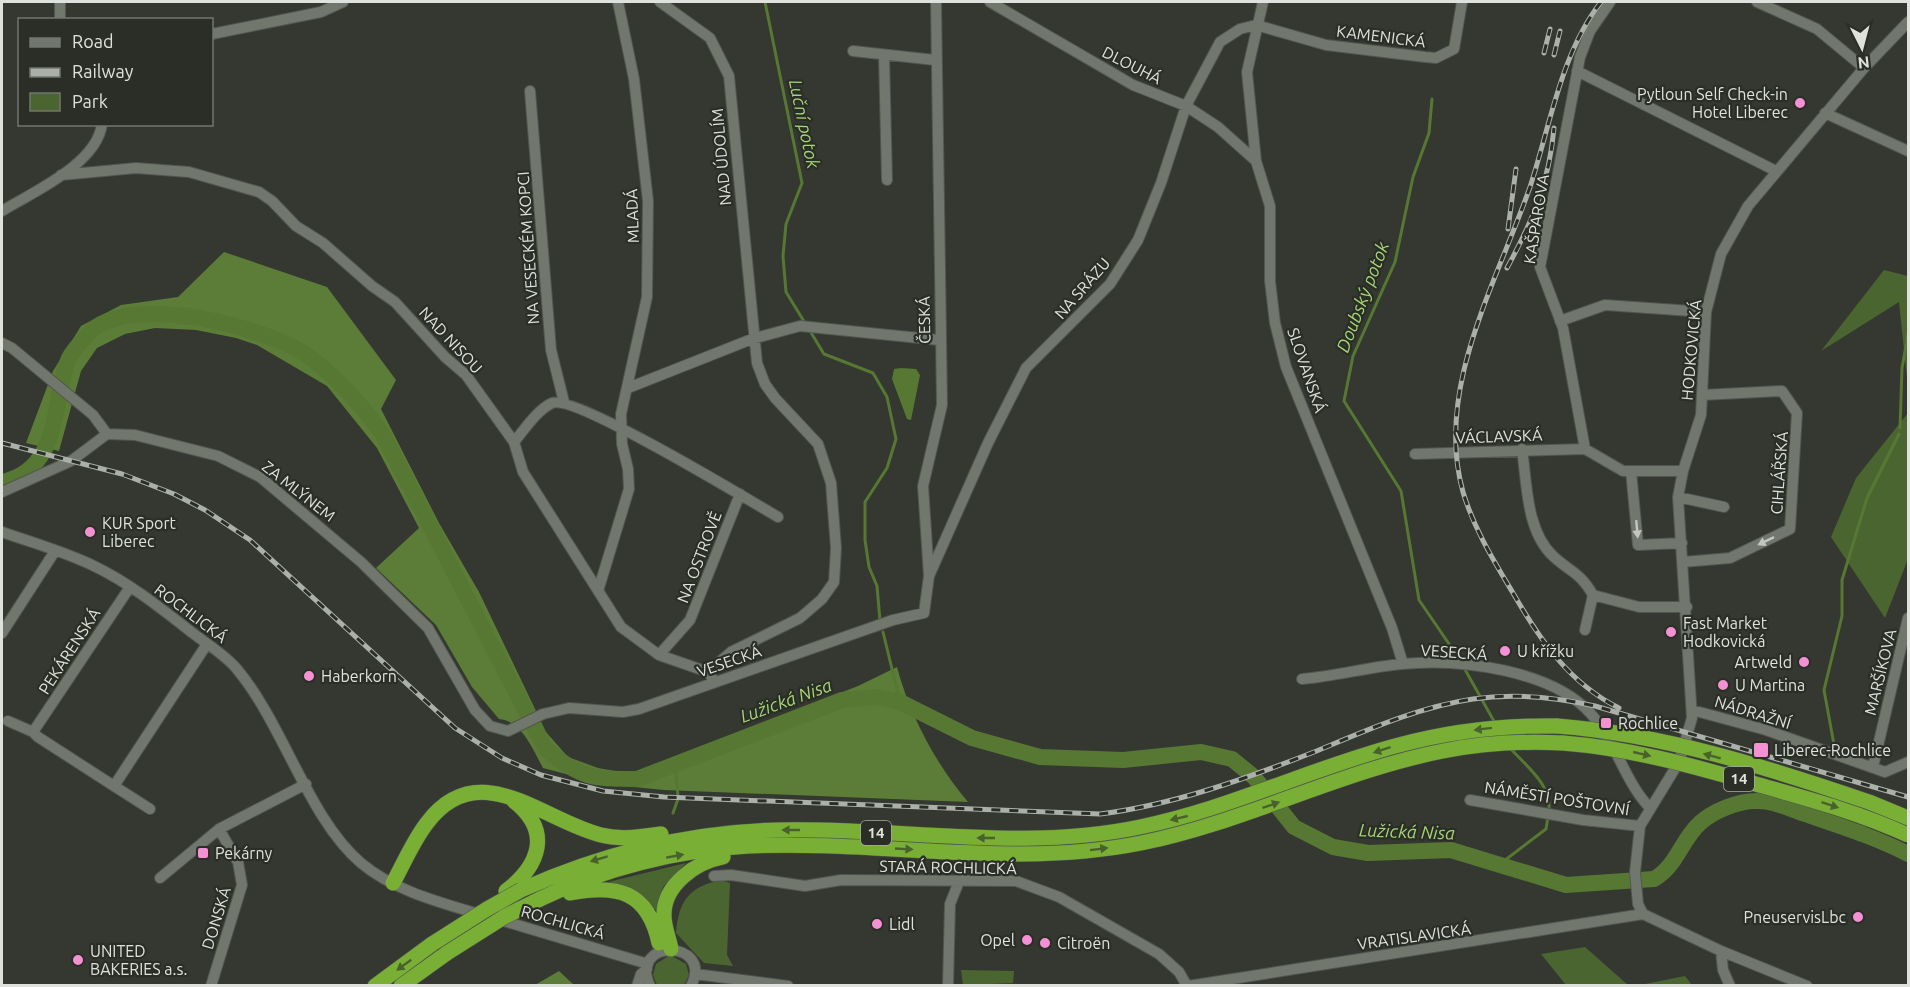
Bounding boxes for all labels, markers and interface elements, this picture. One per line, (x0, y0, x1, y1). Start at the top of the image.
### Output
legend (18, 18, 213, 126)
north arrow (1832, 18, 1892, 78)
street label: KAMENICKÁ (1335, 20, 1427, 50)
text: Road (72, 31, 114, 51)
street label: DLOUHÁ (1099, 41, 1166, 88)
text: N (1857, 53, 1870, 72)
text: Railway (72, 61, 134, 81)
water label: Luční potok (786, 77, 824, 171)
place label: Pytloun Self Check-in Hotel Liberec (1637, 85, 1789, 121)
text: Park (72, 91, 108, 111)
marker: Pytloun Self Check-in Hotel Liberec (1793, 96, 1807, 110)
street label: NAD ÚDOLÍM (706, 108, 734, 207)
street label: NA VESECKÉM KOPCI (512, 171, 542, 325)
street label: KAŠPAROVA (1519, 172, 1552, 265)
street label: MLADÁ (620, 188, 642, 244)
water label: Doubský potok (1332, 238, 1393, 355)
street label: NA SRÁZU (1049, 252, 1113, 322)
street label: ČESKÁ (913, 295, 933, 344)
street label: HODKOVICKÁ (1676, 298, 1704, 401)
street label: NAD NISOU (416, 303, 486, 377)
street label: SLOVANSKÁ (1284, 325, 1332, 415)
street label: VÁCLAVSKÁ (1455, 423, 1543, 447)
street label: CIHLÁŘSKÁ (1765, 430, 1791, 515)
street label: ZA MLÝNEM (259, 455, 340, 525)
street label: NA OSTROVĚ (672, 508, 725, 605)
place label: KUR Sport Liberec (102, 514, 176, 550)
one-way arrow (1632, 520, 1642, 539)
marker: KUR Sport Liberec (83, 525, 97, 539)
one-way arrow (1758, 536, 1775, 545)
street label: ROCHLICKÁ (151, 578, 232, 646)
street label: PEKÁRENSKÁ (33, 603, 104, 697)
place label: Fast Market Hodkovická (1683, 614, 1768, 650)
marker: Fast Market Hodkovická (1664, 625, 1678, 639)
street label: MARŠÍKOVA (1859, 626, 1900, 717)
street label: VESECKÁ (1420, 639, 1489, 663)
street label: VESECKÁ (694, 640, 764, 680)
place label: U křížku (1517, 642, 1574, 660)
marker: U křížku (1498, 644, 1512, 658)
place label: Artweld (1734, 653, 1792, 671)
marker: Artweld (1797, 655, 1811, 669)
place label: Haberkorn (321, 667, 397, 685)
marker: Haberkorn (302, 669, 316, 683)
water label: Lužická Nisa (737, 674, 834, 726)
place label: U Martina (1735, 676, 1805, 694)
marker: U Martina (1716, 678, 1730, 692)
street label: NÁDRAŽNÍ (1713, 690, 1795, 732)
place label: Rochlice (1618, 714, 1678, 732)
marker: Rochlice (1599, 716, 1613, 730)
one-way arrow (1473, 724, 1492, 734)
marker: Liberec-Rochlice (1752, 741, 1770, 759)
place label: Liberec-Rochlice (1774, 741, 1891, 759)
one-way arrow (1373, 746, 1391, 755)
one-way arrow (1633, 750, 1651, 760)
one-way arrow (1703, 750, 1721, 760)
road number: 14 (1724, 767, 1754, 791)
street label: NÁMĚSTÍ POŠTOVNÍ (1483, 776, 1632, 818)
one-way arrow (1262, 800, 1280, 809)
one-way arrow (1821, 801, 1839, 811)
one-way arrow (1170, 814, 1189, 824)
water label: Lužická Nisa (1359, 819, 1456, 843)
road number: 14 (861, 821, 891, 845)
one-way arrow (782, 825, 801, 835)
one-way arrow (977, 833, 996, 843)
place label: Pekárny (215, 844, 272, 862)
one-way arrow (1089, 844, 1108, 854)
one-way arrow (895, 845, 914, 854)
marker: Pekárny (196, 846, 210, 860)
one-way arrow (666, 851, 685, 860)
one-way arrow (590, 855, 608, 864)
street label: STARÁ ROCHLICKÁ (879, 855, 1017, 877)
street label: DONSKÁ (196, 884, 234, 951)
street label: ROCHLICKÁ (519, 900, 608, 943)
place label: PneuservisLbc (1744, 908, 1847, 926)
marker: PneuservisLbc (1851, 910, 1865, 924)
place label: Lidl (889, 915, 915, 933)
marker: Lidl (870, 917, 884, 931)
street label: VRATISLAVICKÁ (1356, 917, 1472, 953)
place label: Opel (980, 931, 1015, 949)
marker: Opel (1020, 933, 1034, 947)
place label: Citroën (1057, 934, 1110, 952)
marker: Citroën (1038, 936, 1052, 950)
place label: UNITED BAKERIES a.s. (90, 942, 187, 978)
marker: UNITED BAKERIES a.s. (71, 953, 85, 967)
one-way arrow (396, 959, 412, 971)

